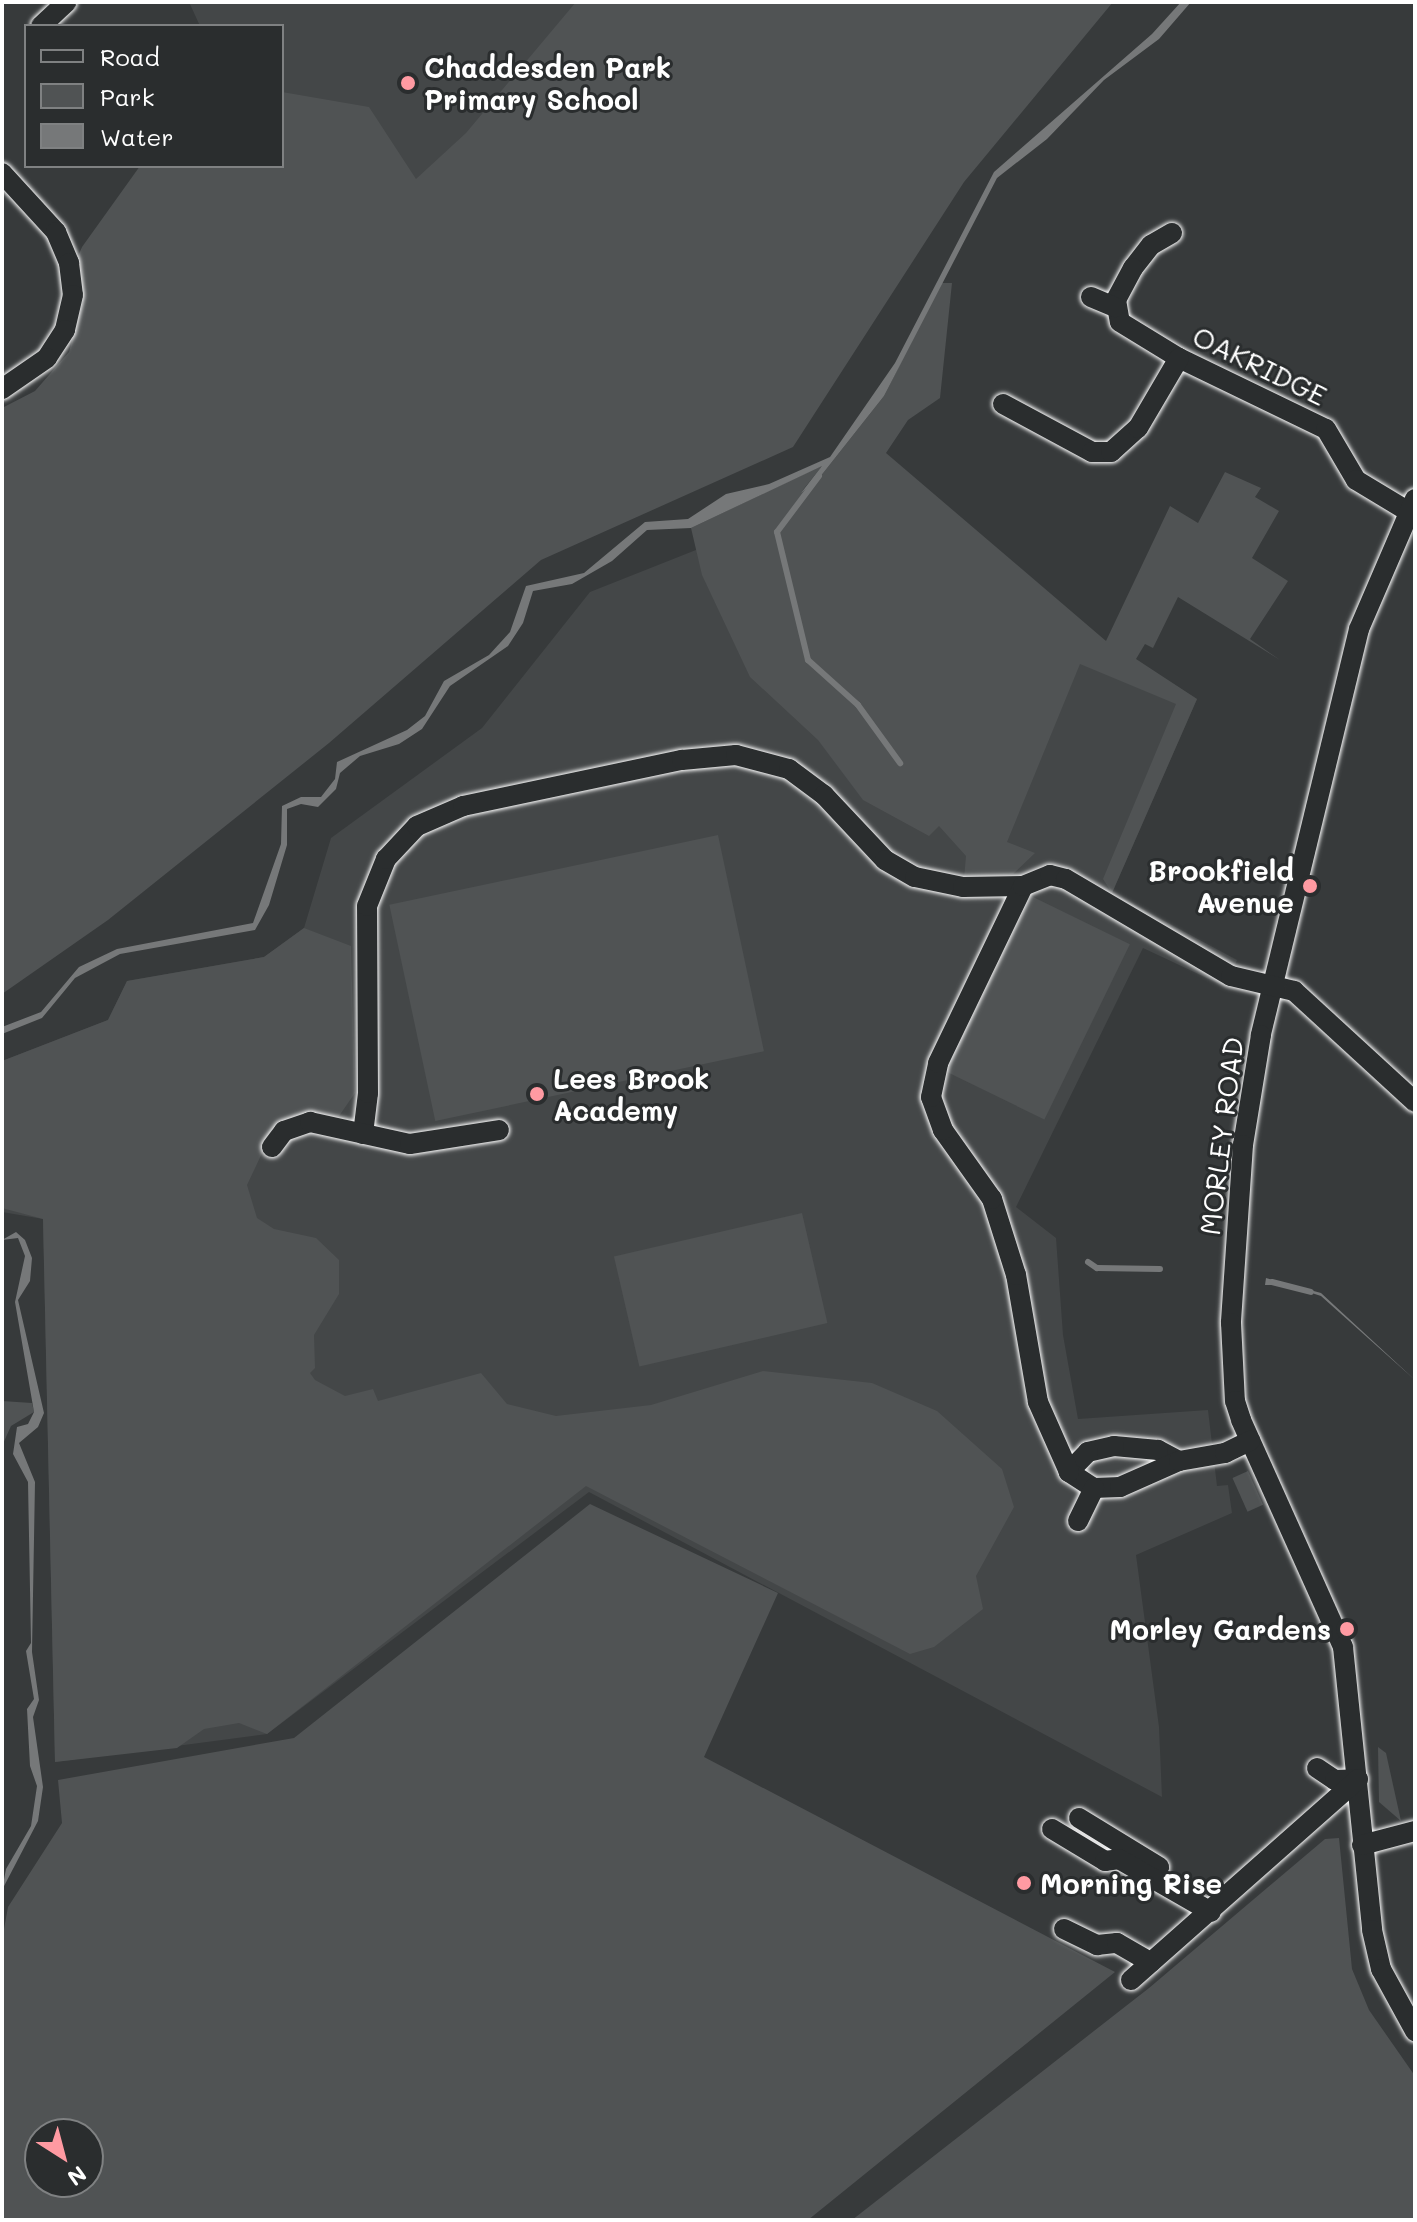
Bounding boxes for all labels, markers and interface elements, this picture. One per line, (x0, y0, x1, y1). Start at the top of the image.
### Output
legend (24, 24, 284, 168)
text: Road (100, 41, 160, 72)
place label: Chaddesden Park Primary School (424, 50, 671, 116)
marker: Chaddesden Park Primary School (399, 74, 417, 92)
text: Park (100, 81, 154, 112)
text: Water (100, 121, 174, 152)
street label: OAKRIDGE (1188, 318, 1332, 412)
place label: Brookfield Avenue (1148, 853, 1294, 919)
marker: Brookfield Avenue (1301, 877, 1319, 895)
street label: MORLEY ROAD (1192, 1035, 1250, 1237)
place label: Lees Brook Academy (553, 1061, 709, 1127)
marker: Lees Brook Academy (528, 1085, 546, 1103)
place label: Morley Gardens (1109, 1612, 1331, 1646)
marker: Morley Gardens (1338, 1620, 1356, 1638)
place label: Morning Rise (1040, 1866, 1222, 1900)
marker: Morning Rise (1015, 1874, 1033, 1892)
north arrow (24, 2118, 104, 2198)
text: N (62, 2160, 93, 2193)

